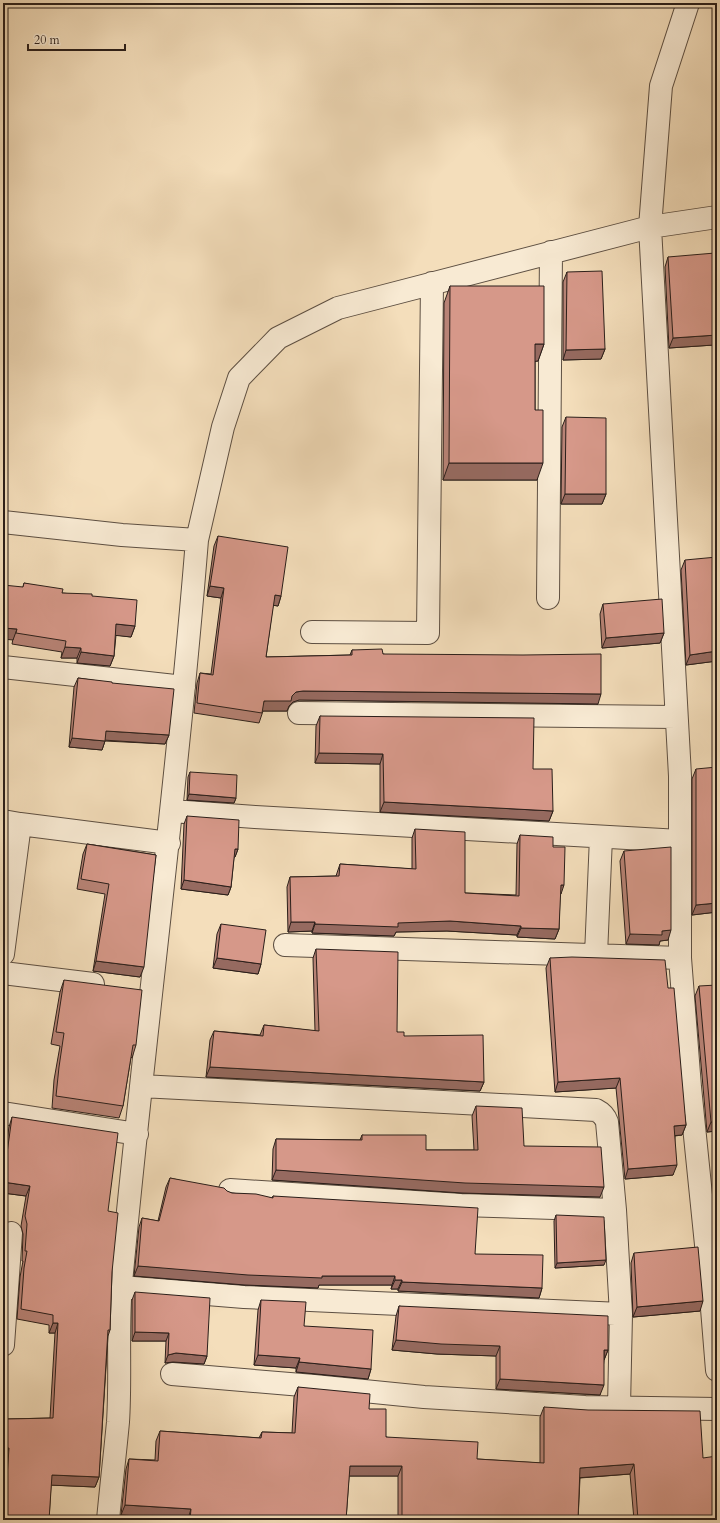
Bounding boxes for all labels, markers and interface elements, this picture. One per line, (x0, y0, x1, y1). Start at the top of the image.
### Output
scale bar (28, 26, 125, 52)
text: 20 m (34, 32, 61, 48)

